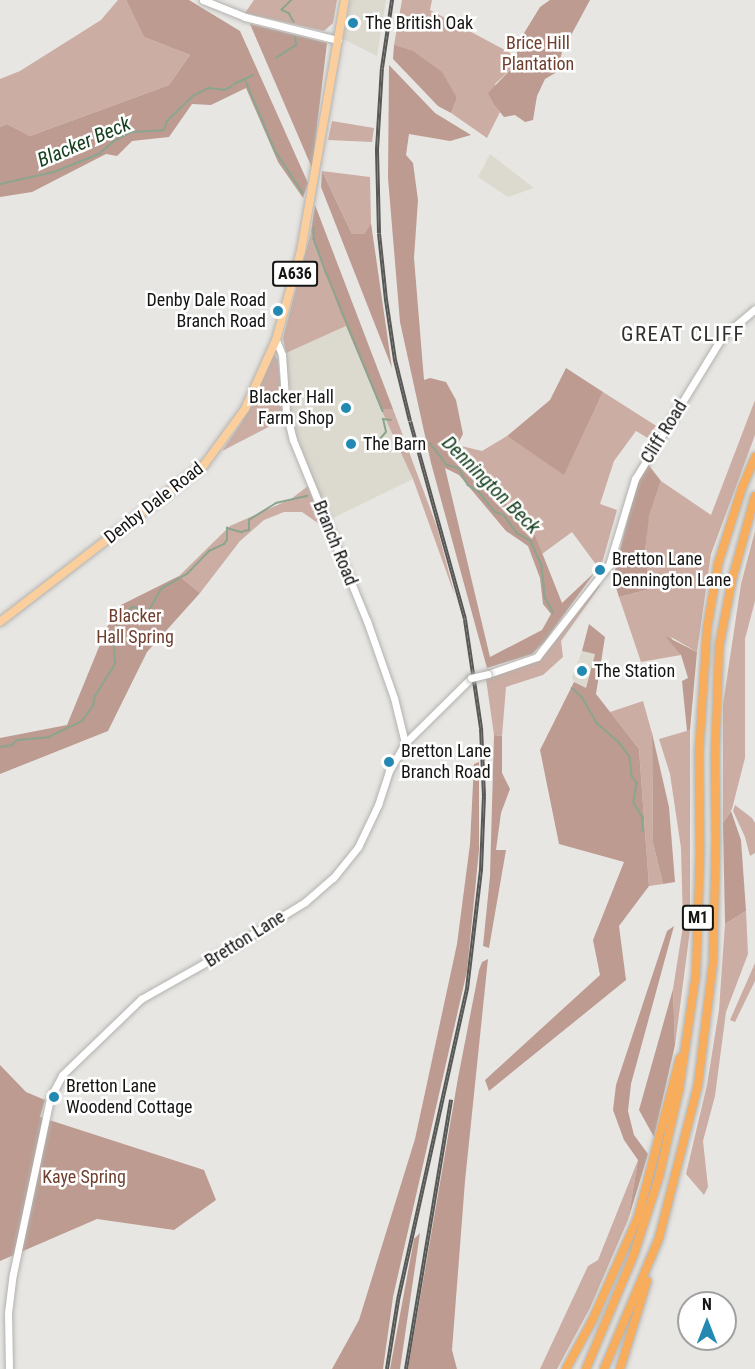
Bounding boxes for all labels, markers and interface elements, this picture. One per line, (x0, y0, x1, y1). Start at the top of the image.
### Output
place label: The British Oak (365, 12, 473, 34)
marker: The British Oak (346, 16, 360, 30)
park label: Brice Hill Plantation (502, 33, 574, 76)
water label: Blacker Beck (34, 112, 134, 172)
road number: A636 (271, 261, 319, 287)
place label: Denby Dale Road Branch Road (146, 290, 266, 332)
marker: Denby Dale Road Branch Road (271, 304, 285, 318)
district label: GREAT CLIFF (621, 321, 745, 347)
place label: Blacker Hall Farm Shop (249, 387, 334, 430)
street label: Cliff Road (636, 397, 692, 467)
marker: Blacker Hall Farm Shop (339, 401, 353, 415)
water label: Dennington Beck (437, 431, 545, 539)
place label: The Barn (363, 433, 426, 455)
marker: The Barn (344, 437, 358, 451)
street label: Denby Dale Road (100, 458, 208, 548)
street label: Branch Road (308, 497, 362, 589)
place label: Bretton Lane Dennington Lane (612, 549, 731, 592)
marker: Bretton Lane Dennington Lane (593, 563, 607, 577)
park label: Blacker Hall Spring (96, 606, 174, 648)
place label: The Station (594, 660, 675, 682)
marker: The Station (575, 664, 589, 678)
place label: Bretton Lane Branch Road (401, 741, 491, 783)
marker: Bretton Lane Branch Road (382, 755, 396, 769)
road number: M1 (682, 905, 714, 931)
street label: Bretton Lane (201, 906, 289, 972)
place label: Bretton Lane Woodend Cottage (66, 1076, 192, 1118)
marker: Bretton Lane Woodend Cottage (47, 1090, 61, 1104)
park label: Kaye Spring (42, 1166, 126, 1188)
north arrow (677, 1291, 737, 1351)
text: N (702, 1295, 712, 1314)

